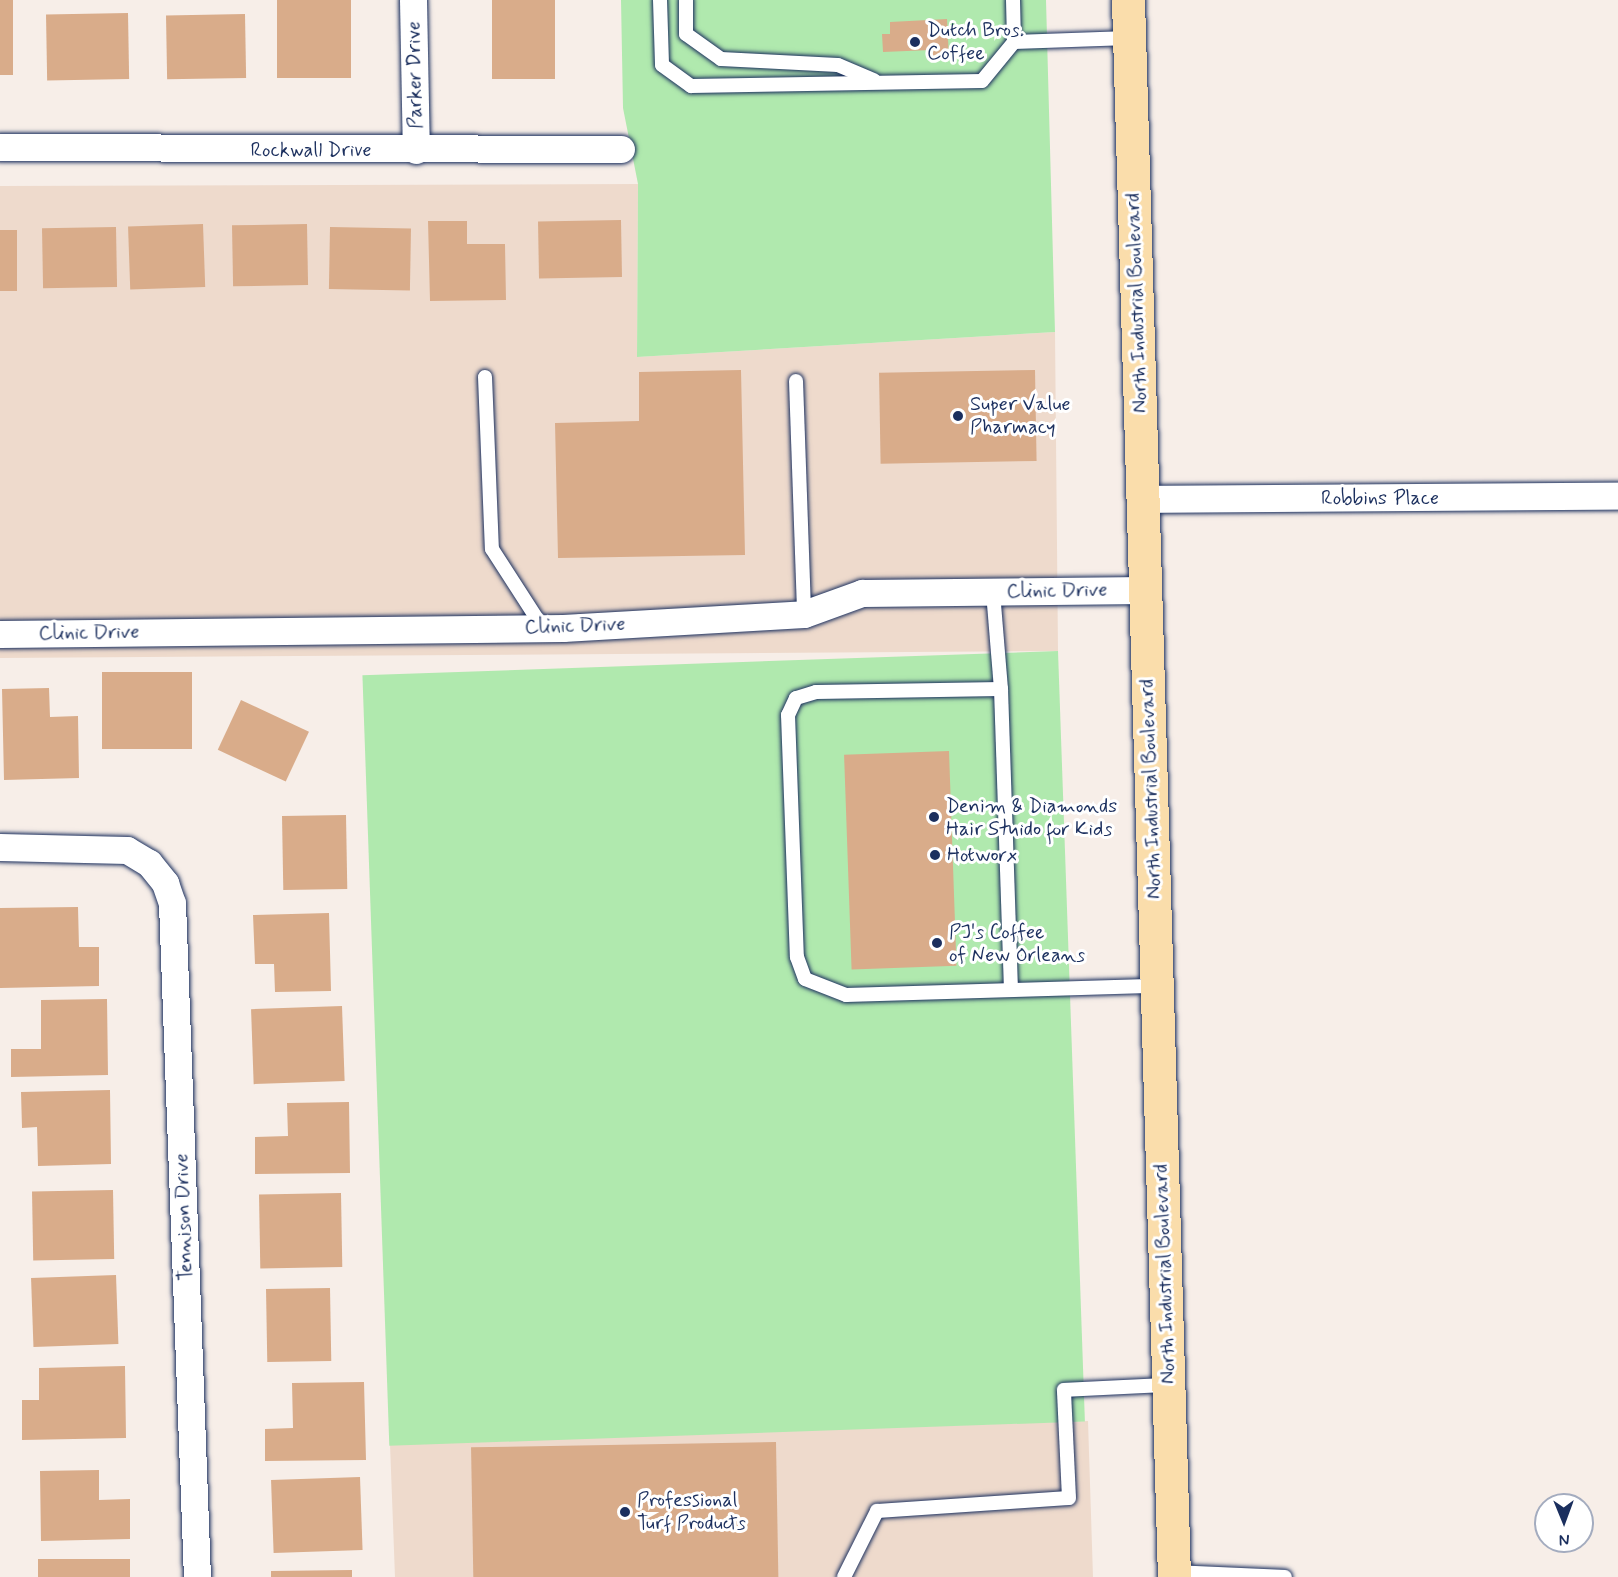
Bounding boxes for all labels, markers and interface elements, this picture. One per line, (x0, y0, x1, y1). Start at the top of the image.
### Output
place label: Dutch Bros. Coffee (927, 19, 1024, 66)
street label: Parker Drive (402, 21, 428, 129)
marker: Dutch Bros. Coffee (908, 35, 922, 49)
street label: Rockwall Drive (250, 138, 372, 162)
street label: North Industrial Boulevard (1121, 195, 1153, 411)
place label: Super Value Pharmacy (970, 392, 1066, 439)
marker: Super Value Pharmacy (951, 409, 965, 423)
street label: Robbins Place (1322, 486, 1438, 510)
street label: Clinic Drive (1007, 578, 1107, 604)
street label: Clinic Drive (525, 612, 625, 640)
street label: Clinic Drive (39, 620, 139, 646)
street label: North Industrial Boulevard (1135, 681, 1167, 897)
place label: Denim & Diamonds Hair Stuido for Kids (946, 794, 1117, 841)
marker: Denim & Diamonds Hair Stuido for Kids (927, 810, 941, 824)
place label: Hotworx (947, 843, 1017, 867)
marker: Hotworx (928, 848, 942, 862)
place label: PJ's Coffee of New Orleans (949, 920, 1085, 967)
marker: PJ's Coffee of New Orleans (930, 936, 944, 950)
street label: Tennison Drive (170, 1154, 198, 1280)
street label: North Industrial Boulevard (1149, 1166, 1181, 1382)
place label: Professional Turf Products (637, 1488, 746, 1535)
north arrow (1534, 1493, 1594, 1553)
marker: Professional Turf Products (618, 1505, 632, 1519)
text: N (1559, 1529, 1570, 1550)

